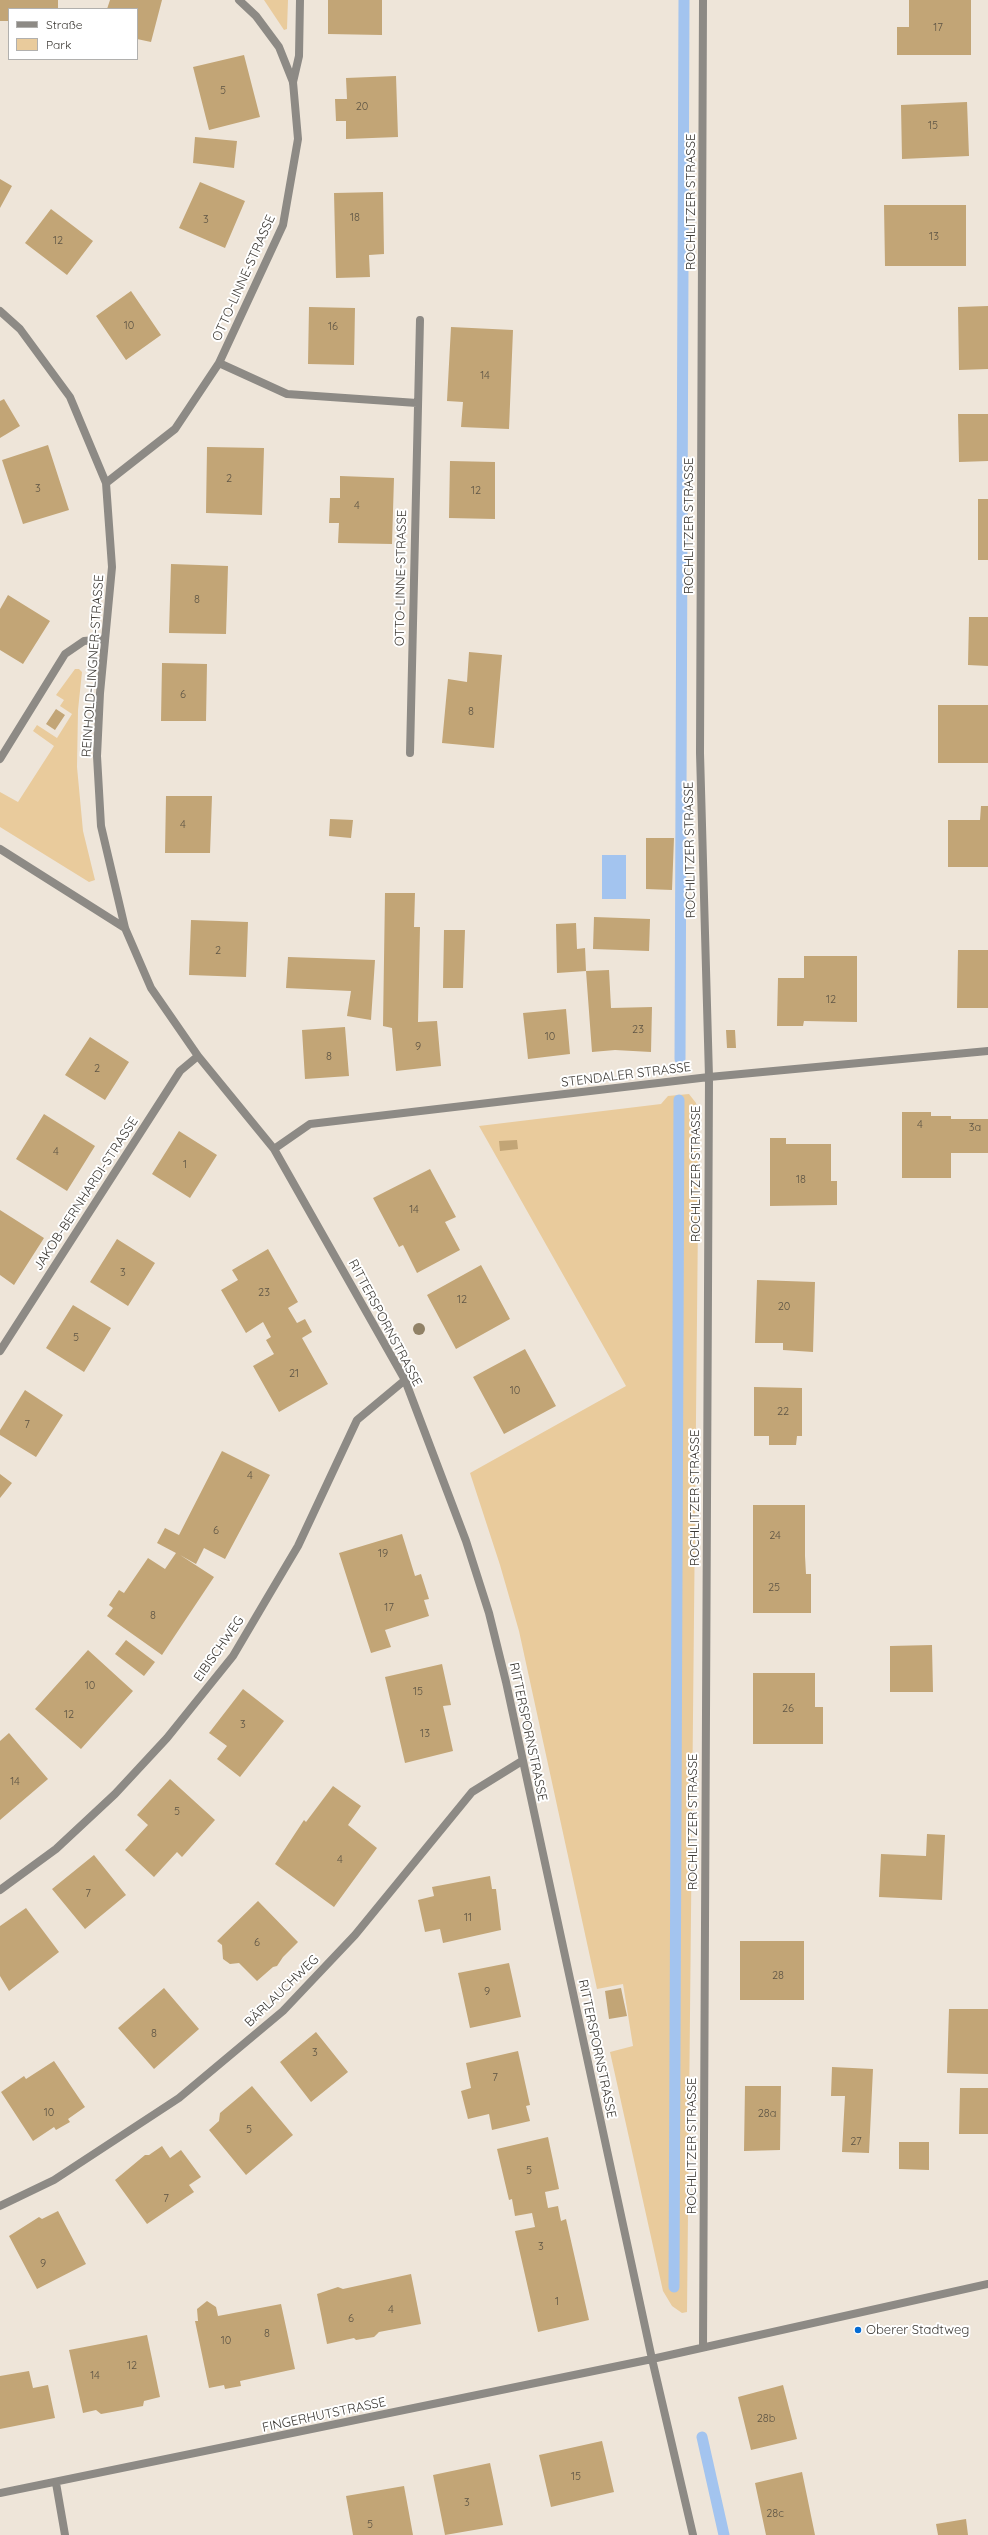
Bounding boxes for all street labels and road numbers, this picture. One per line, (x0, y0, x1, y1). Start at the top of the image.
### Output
street label: ROCHLITZER STRASSE (683, 134, 699, 270)
street label: OTTO-LINNE-STRASSE (209, 213, 279, 343)
street label: ROCHLITZER STRASSE (681, 458, 697, 594)
street label: OTTO-LINNE-STRASSE (392, 510, 410, 646)
street label: REINHOLD-LINGNER-STRASSE (79, 574, 107, 758)
street label: ROCHLITZER STRASSE (681, 782, 699, 918)
street label: STENDALER STRASSE (560, 1059, 692, 1091)
street label: ROCHLITZER STRASSE (688, 1106, 704, 1242)
street label: JAKOB-BERNHARDI-STRASSE (30, 1114, 142, 1274)
street label: RITTERSPORNSTRASSE (345, 1257, 425, 1389)
street label: ROCHLITZER STRASSE (687, 1430, 703, 1566)
street label: EIBISCHWEG (191, 1613, 247, 1685)
street label: RITTERSPORNSTRASSE (506, 1661, 550, 1803)
street label: ROCHLITZER STRASSE (685, 1754, 701, 1890)
street label: BÄRLAUCHWEG (242, 1952, 322, 2030)
street label: RITTERSPORNSTRASSE (575, 1978, 619, 2120)
street label: ROCHLITZER STRASSE (684, 2078, 700, 2214)
street label: FINGERHUTSTRASSE (261, 2394, 387, 2436)

